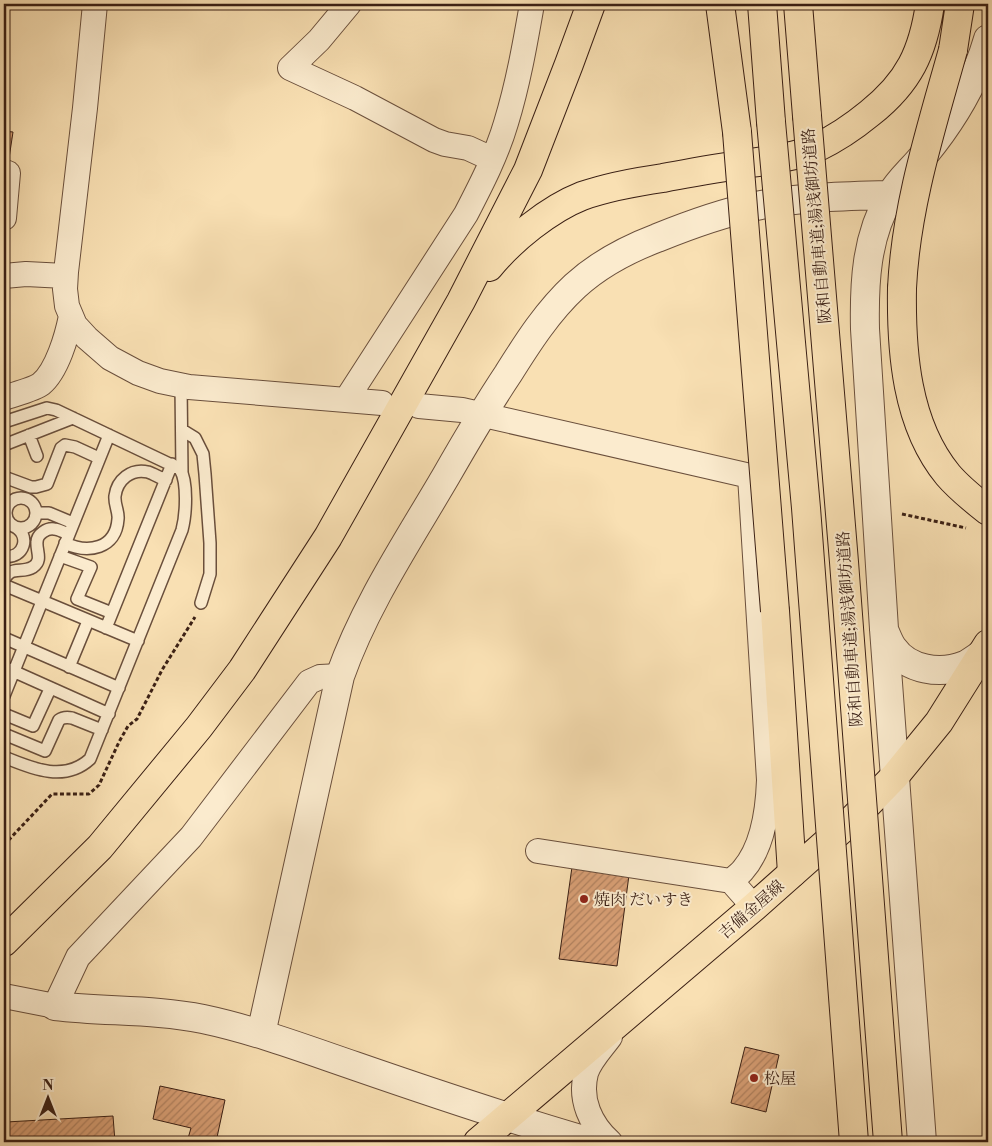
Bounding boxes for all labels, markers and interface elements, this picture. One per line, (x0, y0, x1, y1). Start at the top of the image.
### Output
street label: 阪和自動車道;湯浅御坊道路 (798, 127, 836, 325)
street label: 阪和自動車道;湯浅御坊道路 (833, 530, 867, 728)
street label: 吉備金屋線 (715, 876, 788, 944)
place label: 焼肉 だいすき (594, 890, 693, 910)
marker: 焼肉 だいすき (578, 893, 590, 905)
place label: 松屋 (764, 1069, 796, 1089)
marker: 松屋 (748, 1072, 760, 1084)
north arrow (22, 1074, 72, 1124)
text: N (42, 1077, 54, 1095)

